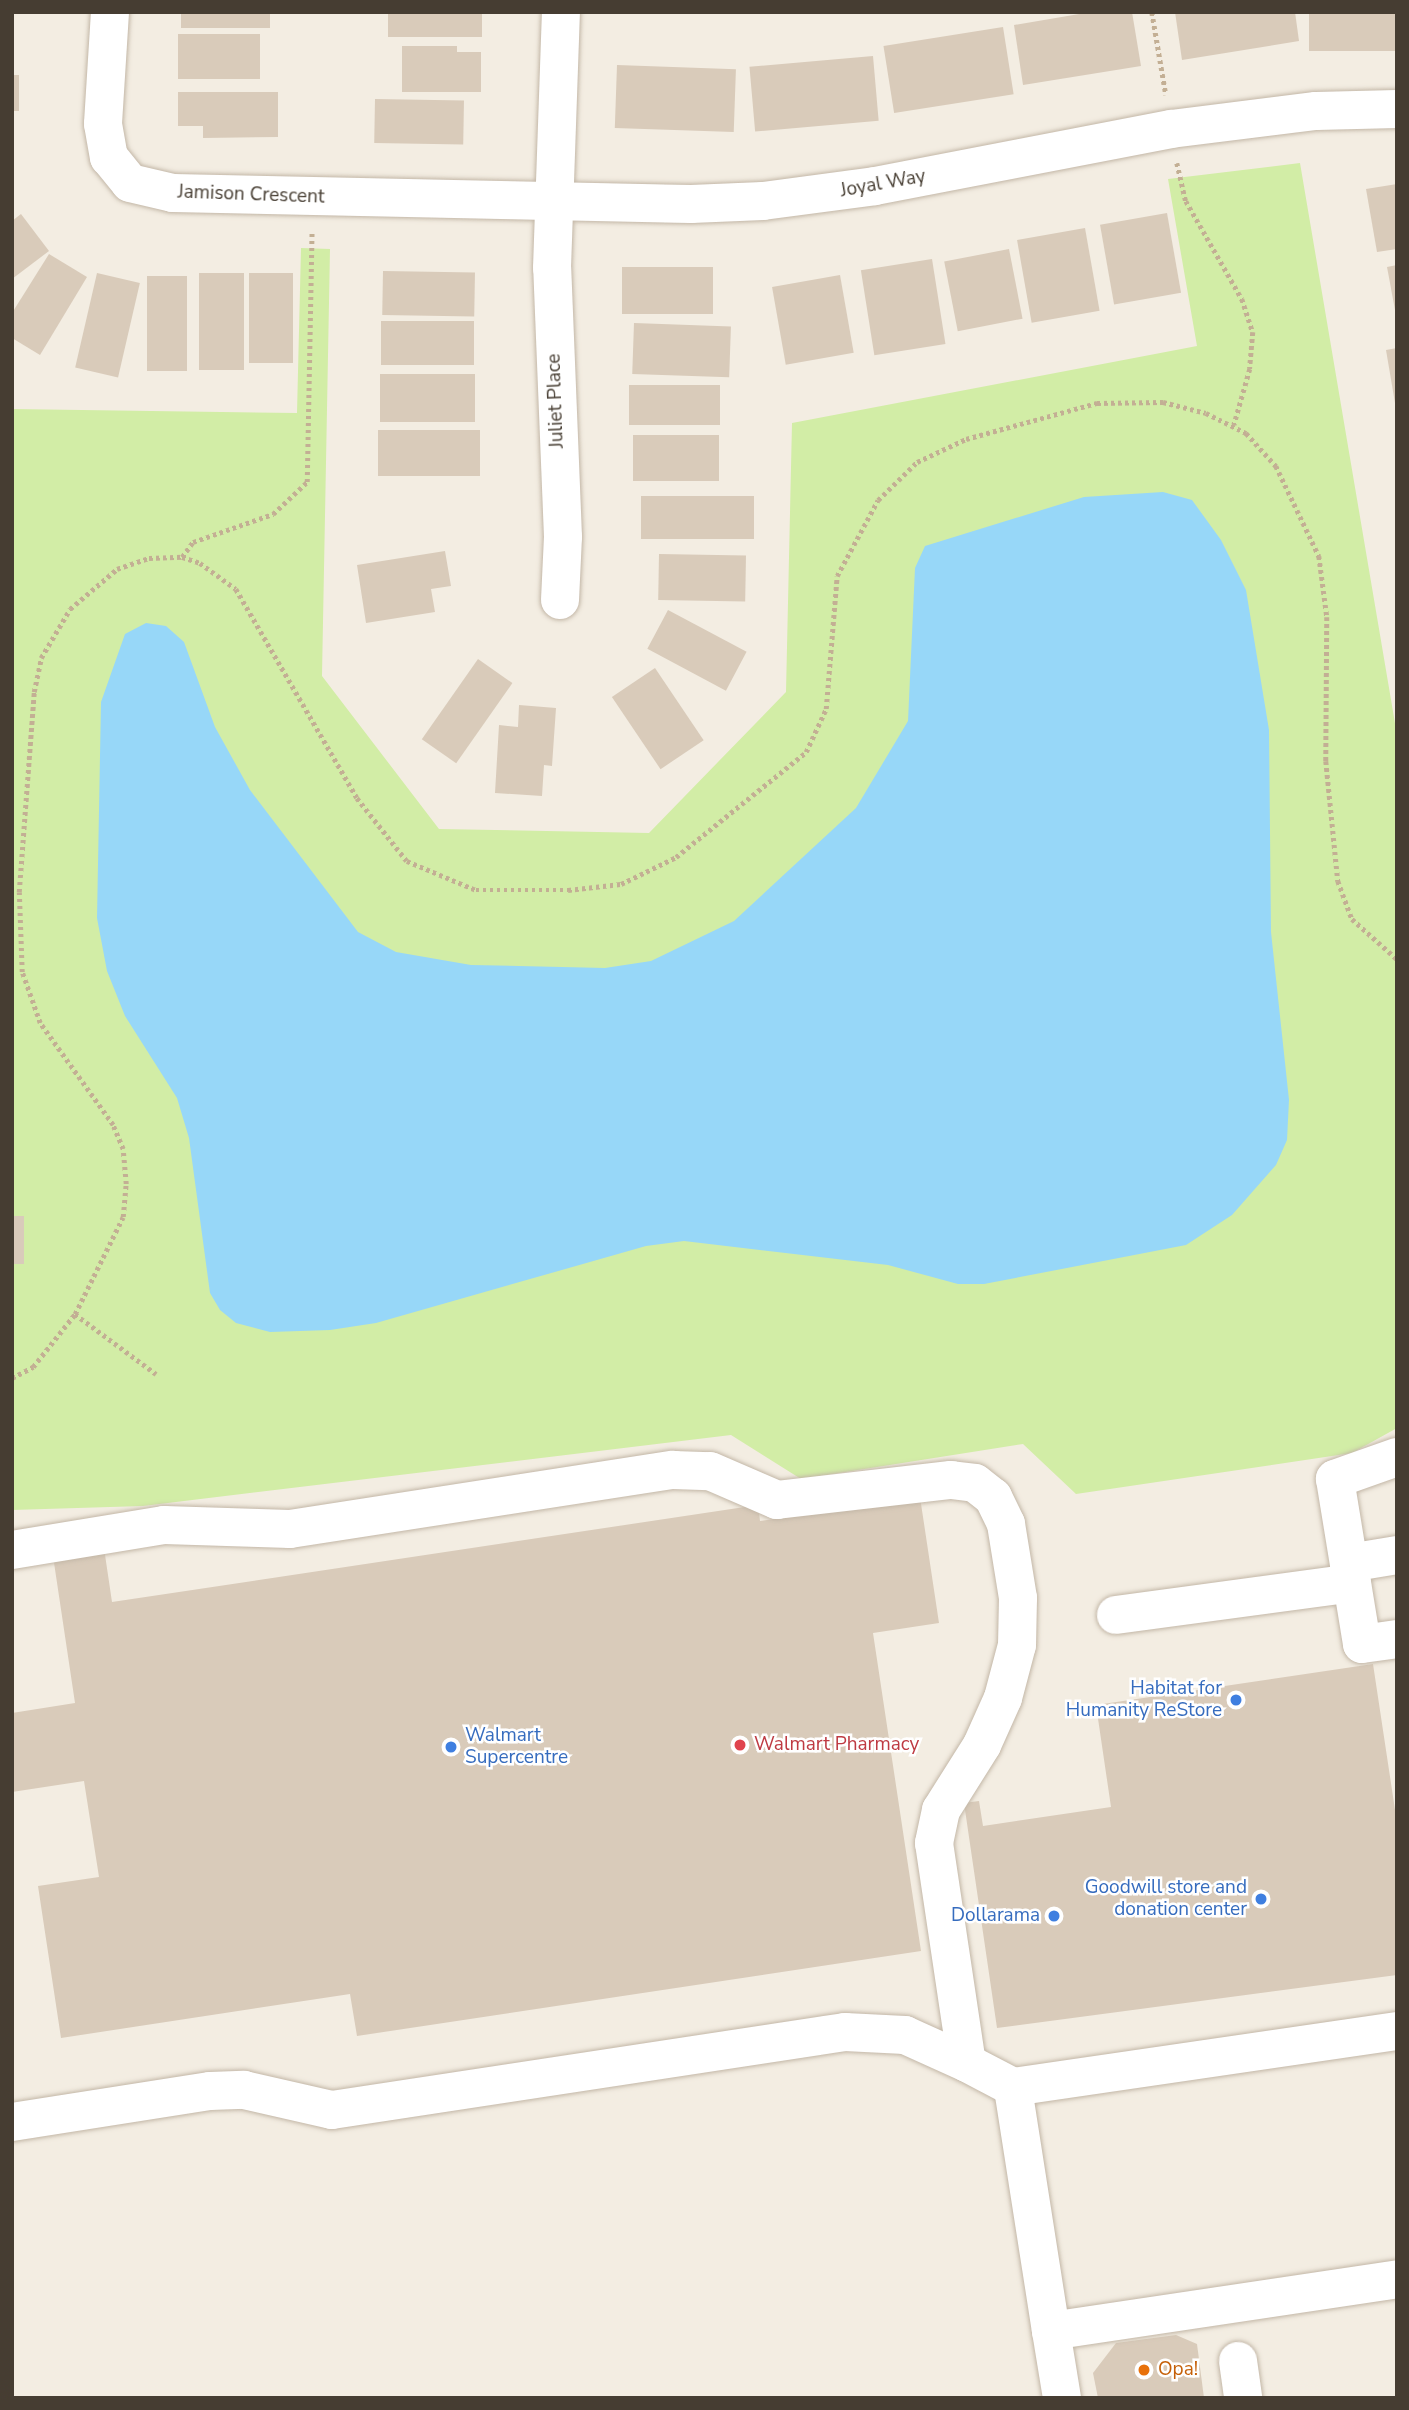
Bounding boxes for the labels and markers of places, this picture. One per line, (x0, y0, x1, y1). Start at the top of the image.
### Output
place label: Habitat for Humanity ReStore (1066, 1678, 1222, 1722)
marker: Habitat for Humanity ReStore (1228, 1692, 1244, 1708)
place label: Walmart Supercentre (465, 1725, 568, 1769)
place label: Walmart Pharmacy (754, 1734, 919, 1756)
marker: Walmart Pharmacy (732, 1737, 748, 1753)
marker: Walmart Supercentre (443, 1739, 459, 1755)
place label: Goodwill store and donation center (1085, 1877, 1247, 1921)
marker: Goodwill store and donation center (1253, 1891, 1269, 1907)
place label: Dollarama (951, 1905, 1040, 1927)
marker: Dollarama (1046, 1908, 1062, 1924)
place label: Opa! (1158, 2359, 1198, 2381)
marker: Opa! (1136, 2362, 1152, 2378)

